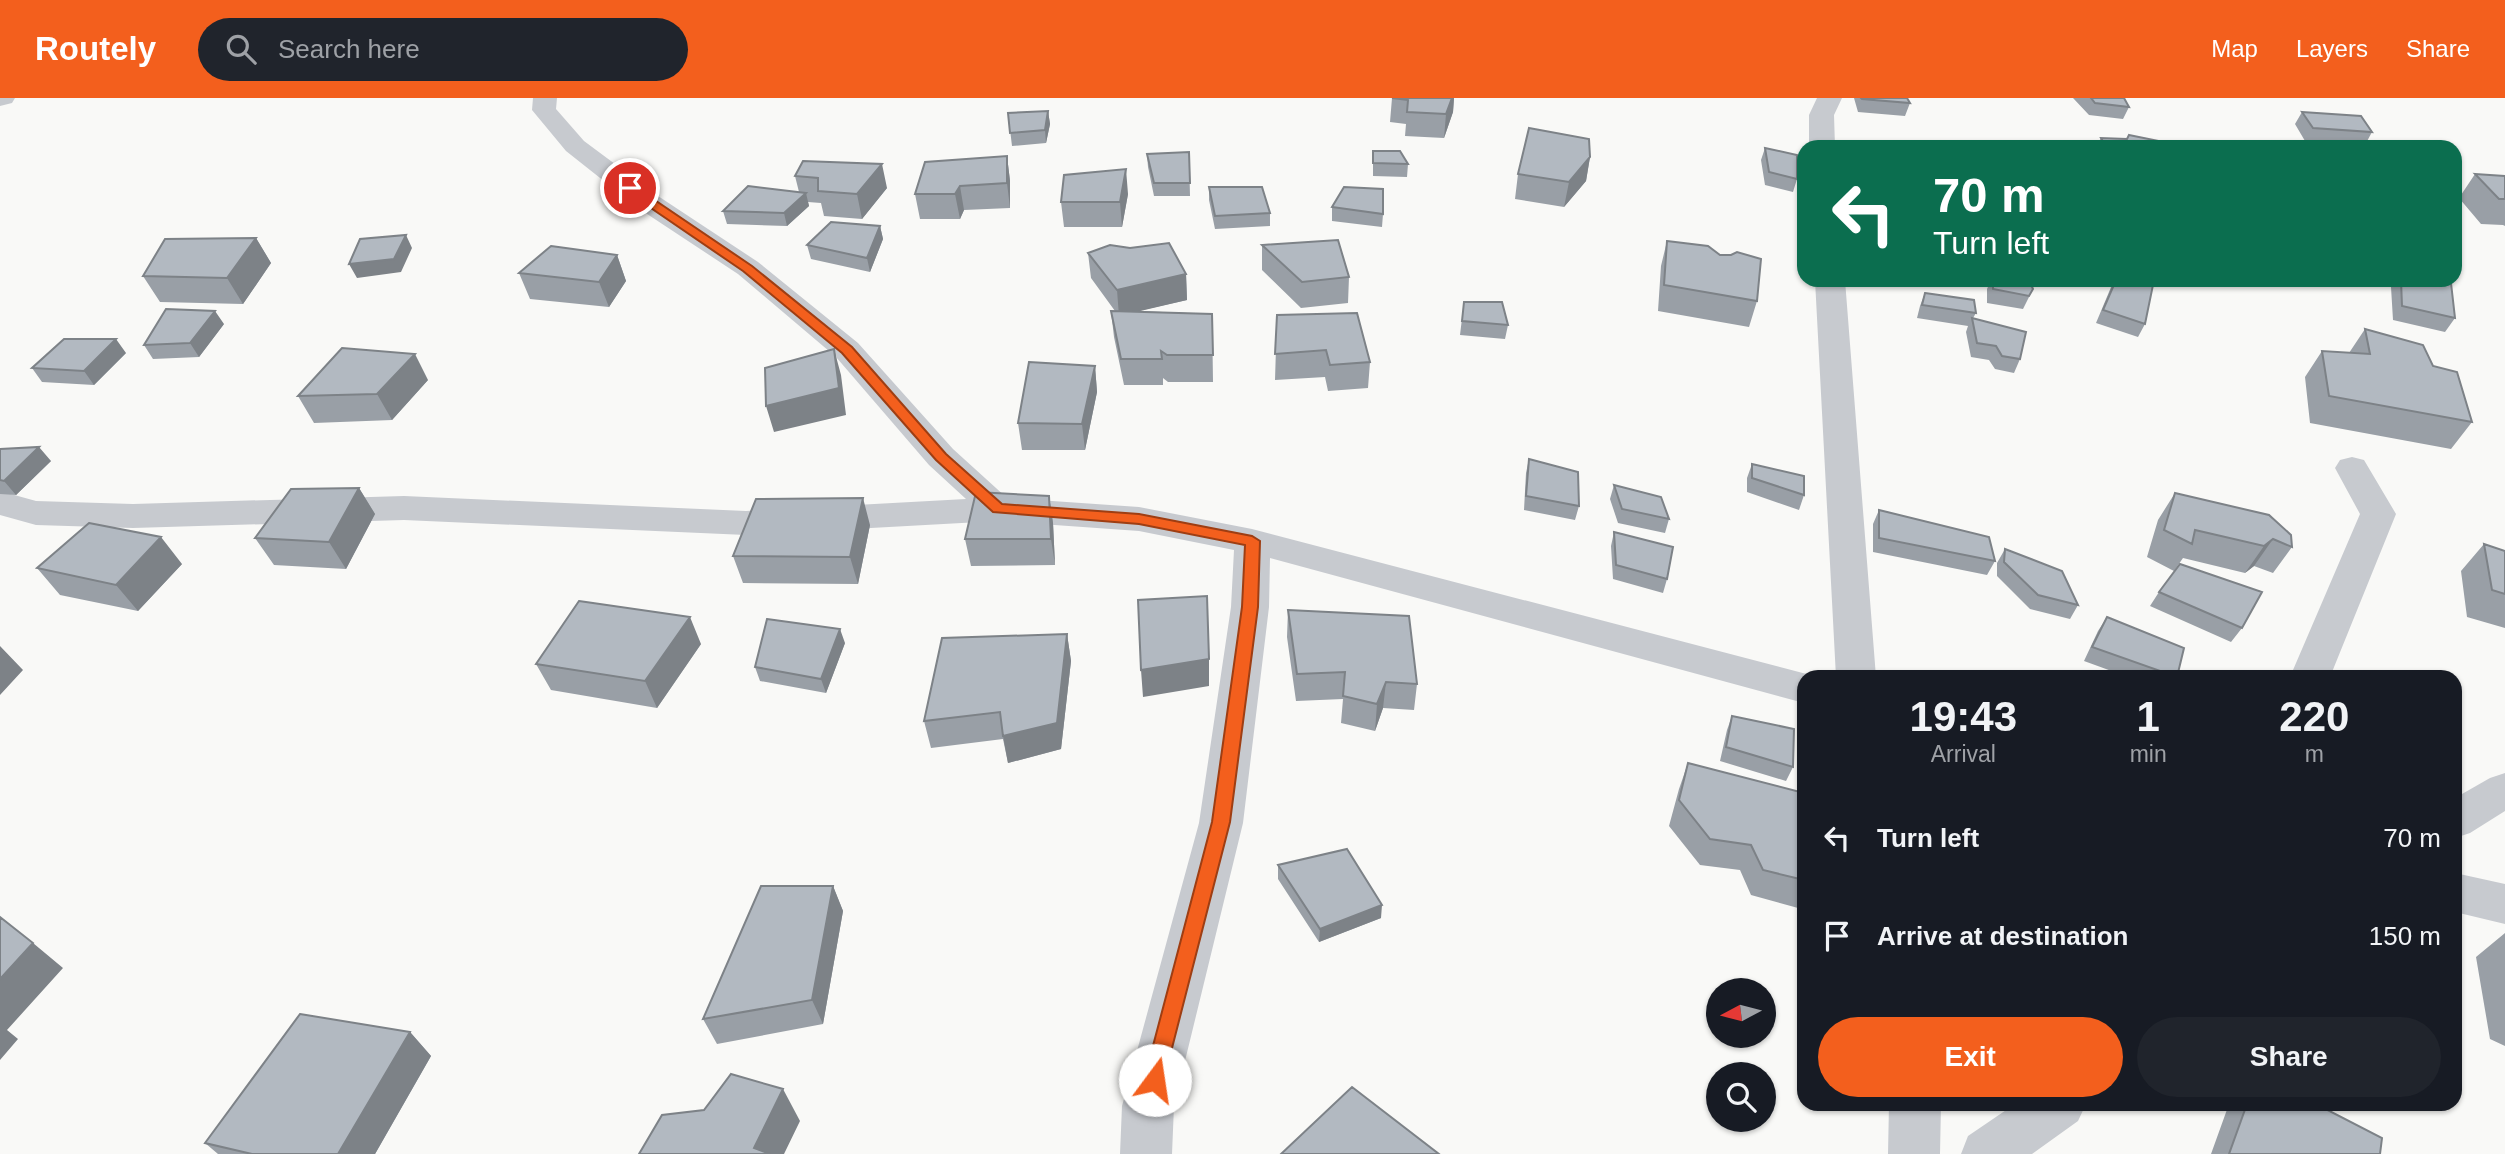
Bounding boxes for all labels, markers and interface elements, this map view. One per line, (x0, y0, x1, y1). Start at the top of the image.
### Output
search box (198, 18, 688, 81)
text: Routely (35, 30, 156, 67)
icon: search (222, 30, 260, 68)
text: Search here (278, 34, 420, 64)
text: Map (2211, 35, 2258, 62)
text: Layers (2296, 35, 2368, 62)
text: Share (2406, 35, 2470, 62)
pin (600, 158, 660, 218)
icon: left (1818, 168, 1909, 259)
text: 70 m (1933, 168, 2045, 222)
icon: arrive (611, 169, 649, 207)
text: Turn left (1933, 225, 2049, 261)
text: 19:43 (1910, 693, 2017, 740)
text: 1 (2136, 693, 2160, 740)
text: 220 (2279, 693, 2349, 740)
text: Arrival (1931, 741, 1996, 767)
text: min (2130, 741, 2167, 767)
text: m (2305, 741, 2324, 767)
icon: left (1818, 819, 1856, 857)
text: Turn left (1877, 823, 1979, 853)
text: 70 m (2383, 823, 2441, 853)
icon: arrive (1818, 917, 1856, 955)
text: Arrive at destination (1877, 921, 2128, 951)
text: 150 m (2369, 921, 2441, 951)
north arrow (1706, 978, 1776, 1048)
map controls (1706, 978, 1776, 1132)
button: Exit (1818, 1017, 2123, 1097)
button: Share (2137, 1017, 2441, 1097)
position arrow (1118, 1043, 1192, 1117)
button: search (1706, 1062, 1776, 1132)

